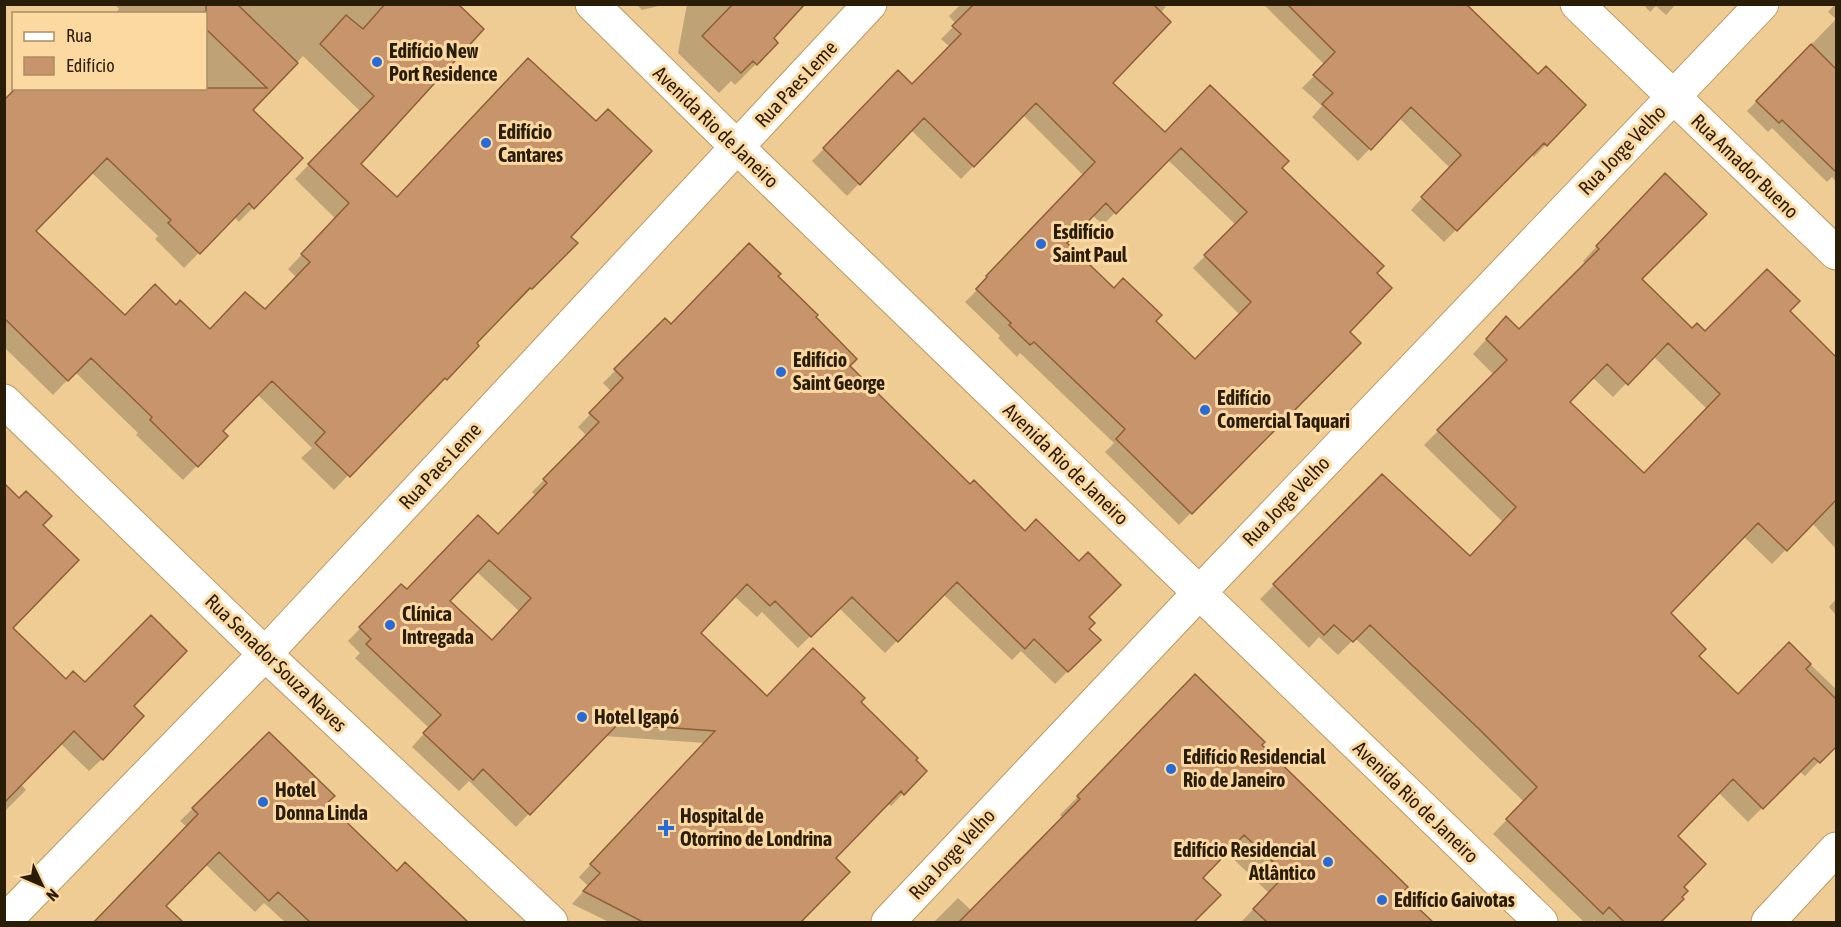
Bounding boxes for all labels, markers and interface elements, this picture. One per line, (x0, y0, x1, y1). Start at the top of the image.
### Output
legend (12, 12, 207, 90)
text: Rua (66, 25, 92, 46)
street label: Rua Paes Leme (750, 36, 841, 132)
place label: Edifício New Port Residence (389, 39, 498, 85)
text: Edifício (66, 55, 115, 76)
marker: Edifício New Port Residence (370, 55, 384, 69)
street label: Avenida Rio de Janeiro (649, 61, 784, 192)
street label: Rua Jorge Velho (1573, 100, 1670, 199)
street label: Rua Amador Bueno (1687, 109, 1804, 223)
place label: Edifício Cantares (498, 120, 563, 166)
marker: Edifício Cantares (479, 136, 493, 150)
place label: Esdifício Saint Paul (1053, 220, 1128, 266)
marker: Esdifício Saint Paul (1034, 237, 1048, 251)
place label: Edifício Saint George (793, 348, 885, 394)
marker: Edifício Saint George (774, 365, 788, 379)
place label: Edifício Comercial Taquari (1217, 386, 1350, 432)
street label: Avenida Rio de Janeiro (999, 398, 1134, 529)
marker: Edifício Comercial Taquari (1198, 403, 1212, 417)
street label: Rua Paes Leme (394, 418, 485, 514)
street label: Rua Jorge Velho (1237, 451, 1334, 550)
street label: Rua Senador Souza Naves (201, 589, 352, 736)
place label: Clínica Intregada (402, 602, 474, 648)
marker: Clínica Intregada (383, 618, 397, 632)
place label: Hotel Igapó (594, 705, 679, 728)
marker: Hotel Igapó (575, 710, 589, 724)
street label: Avenida Rio de Janeiro (1349, 736, 1484, 867)
place label: Edifício Residencial Rio de Janeiro (1183, 745, 1326, 791)
marker: Edifício Residencial Rio de Janeiro (1164, 762, 1178, 776)
place label: Hotel Donna Linda (275, 778, 368, 824)
marker: Hotel Donna Linda (256, 795, 270, 809)
place label: Hospital de Otorrino de Londrina (680, 804, 832, 850)
street label: Rua Jorge Velho (904, 804, 999, 904)
marker: Hospital de Otorrino de Londrina (657, 819, 675, 837)
place label: Edifício Residencial Atlântico (1174, 838, 1317, 884)
north arrow (12, 855, 72, 915)
marker: Edifício Residencial Atlântico (1321, 855, 1335, 869)
text: N (43, 886, 63, 905)
place label: Edifício Gaivotas (1394, 888, 1515, 911)
marker: Edifício Gaivotas (1375, 893, 1389, 907)

